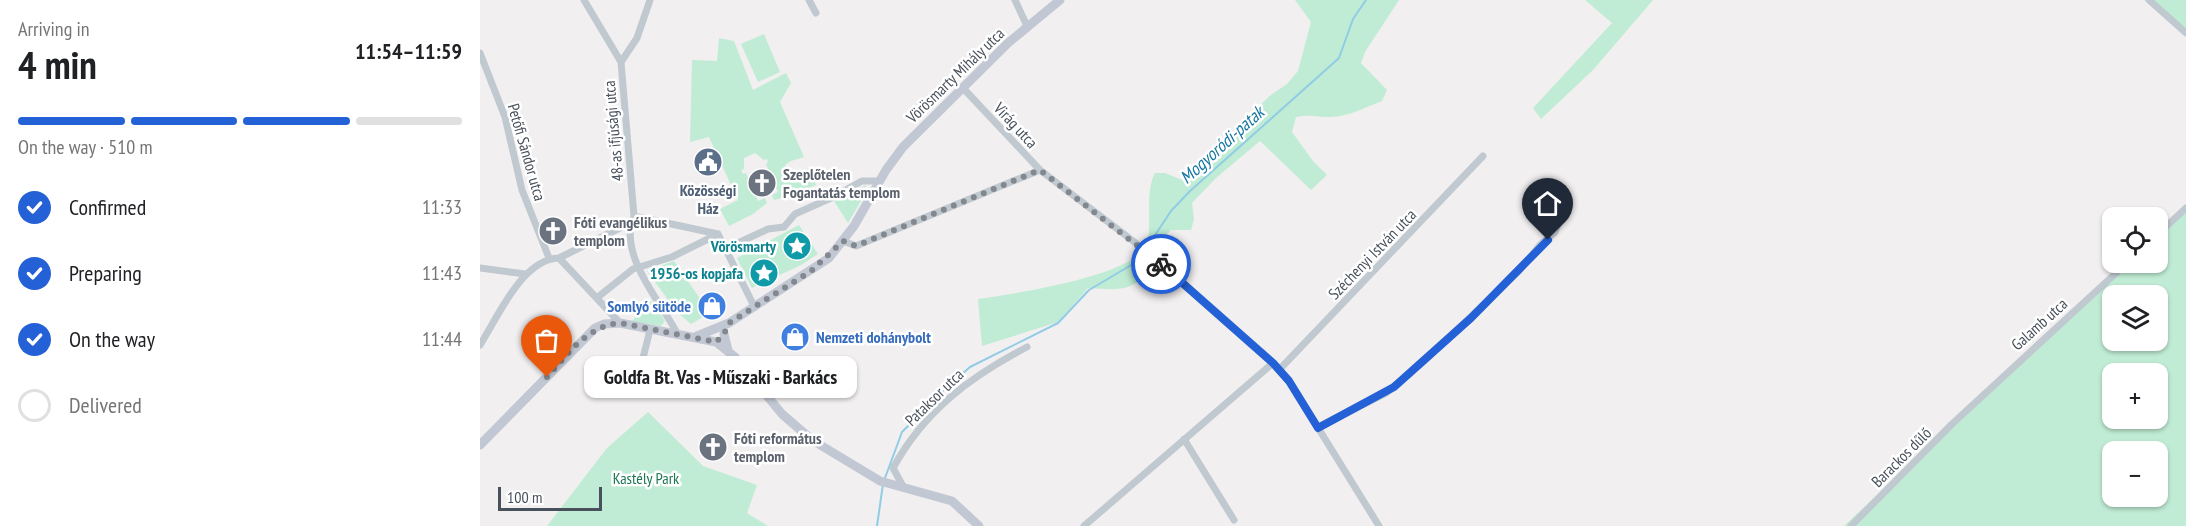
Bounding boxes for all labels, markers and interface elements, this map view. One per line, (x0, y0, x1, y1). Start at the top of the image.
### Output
text: Arriving in (18, 16, 90, 42)
street label: Vörösmarty Mihály utca (901, 23, 1008, 127)
text: 11:54–11:59 (355, 37, 462, 65)
text: 4 min (18, 39, 97, 90)
street label: 48-as ifjúsági utca (599, 80, 627, 182)
street label: Virág utca (989, 97, 1042, 152)
water label: Mogyoródi-patak (1175, 99, 1270, 188)
street label: Petőfi Sándor utca (504, 101, 550, 203)
text: On the way · 510 m (18, 134, 153, 160)
public building icon: Közösségi Ház (692, 146, 724, 178)
place label: Szeplőtelen Fogantatás templom (783, 164, 900, 202)
church icon: Szeplőtelen Fogantatás templom (746, 167, 778, 199)
pin (1522, 178, 1573, 240)
place label: Közösségi Ház (680, 180, 737, 218)
icon: home (1531, 187, 1564, 220)
icon: check (18, 191, 51, 224)
text: Confirmed (69, 193, 146, 221)
text: 11:33 (422, 194, 462, 220)
street label: Széchenyi István utca (1324, 205, 1420, 303)
map controls (2102, 207, 2168, 507)
button: locate (2102, 207, 2168, 273)
place label: Fóti evangélikus templom (574, 212, 667, 250)
church icon: Fóti evangélikus templom (537, 215, 569, 247)
place icon: Vörösmarty (781, 230, 813, 262)
courier (1131, 234, 1191, 294)
place label: Vörösmarty (710, 236, 777, 256)
icon: bike (1145, 248, 1178, 281)
icon: check (18, 257, 51, 290)
place icon: 1956-os kopjafa (748, 257, 780, 289)
text: Preparing (69, 259, 142, 287)
text: 11:43 (422, 260, 462, 286)
place label: 1956-os kopjafa (650, 263, 743, 283)
button: layers (2102, 285, 2168, 351)
shop icon: Somlyó sütöde (696, 290, 728, 322)
street label: Galamb utca (2007, 294, 2071, 354)
place label: Somlyó sütöde (607, 296, 691, 316)
pin (521, 315, 572, 377)
shop icon: Nemzeti dohánybolt (779, 321, 811, 353)
icon: check (18, 323, 51, 356)
icon: bag (530, 324, 563, 357)
text: On the way (69, 325, 155, 353)
text: 11:44 (422, 326, 462, 352)
place label: Nemzeti dohánybolt (816, 327, 931, 347)
callout: Goldfa Bt. Vas - Műszaki - Barkács (583, 356, 856, 398)
button: + (2102, 363, 2168, 429)
text: Goldfa Bt. Vas - Műszaki - Barkács (604, 364, 837, 390)
street label: Pataksor utca (901, 364, 967, 430)
text: Delivered (69, 391, 142, 419)
street label: Barackos dűlő (1867, 423, 1935, 491)
place label: Fóti református templom (734, 428, 822, 466)
church icon: Fóti református templom (697, 431, 729, 463)
button: − (2102, 441, 2168, 507)
park label: Kastély Park (613, 468, 680, 488)
scale bar (498, 484, 602, 512)
text: 100 m (507, 487, 542, 507)

